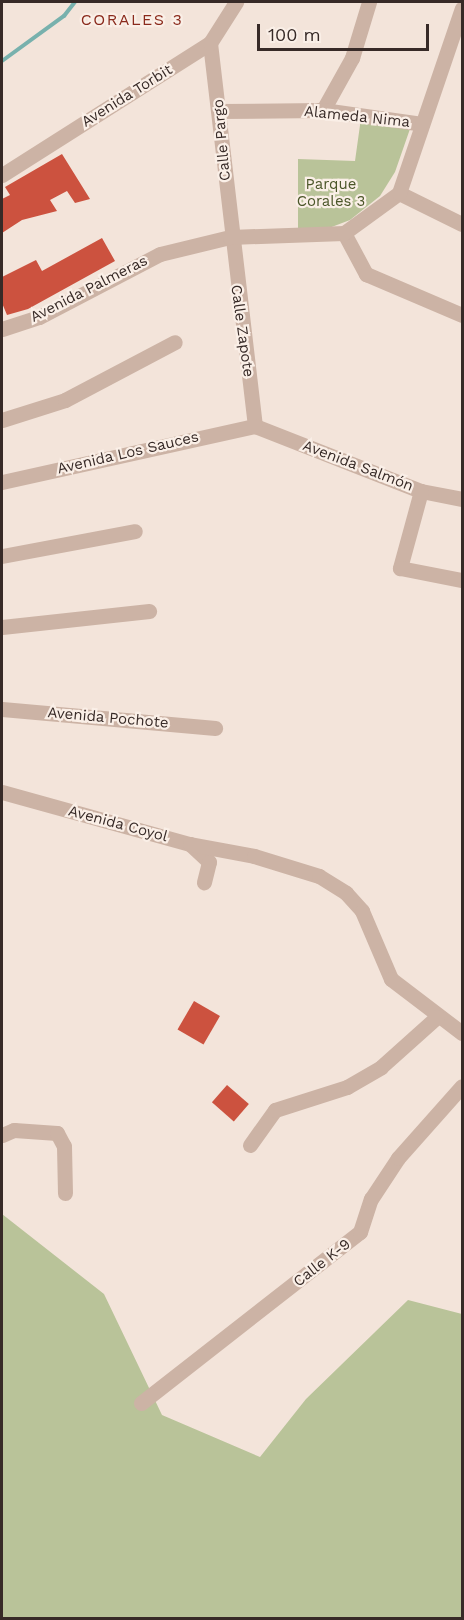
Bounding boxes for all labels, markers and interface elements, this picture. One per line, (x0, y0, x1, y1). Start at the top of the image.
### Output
district label: CORALES 3 (81, 10, 183, 30)
scale bar (260, 12, 432, 50)
text: 100 m (268, 24, 321, 45)
street label: Avenida Torbit (78, 61, 176, 131)
street label: Calle Pargo (209, 98, 235, 182)
street label: Alameda Nima (303, 102, 411, 132)
park label: Parque Corales 3 (297, 175, 365, 210)
street label: Avenida Palmeras (27, 252, 151, 326)
street label: Calle Zapote (227, 284, 257, 378)
street label: Avenida Los Sauces (55, 428, 201, 478)
street label: Avenida Salmón (300, 437, 416, 495)
street label: Avenida Pochote (47, 704, 169, 732)
street label: Avenida Coyol (66, 802, 170, 846)
street label: Calle K-9 (290, 1235, 354, 1291)

